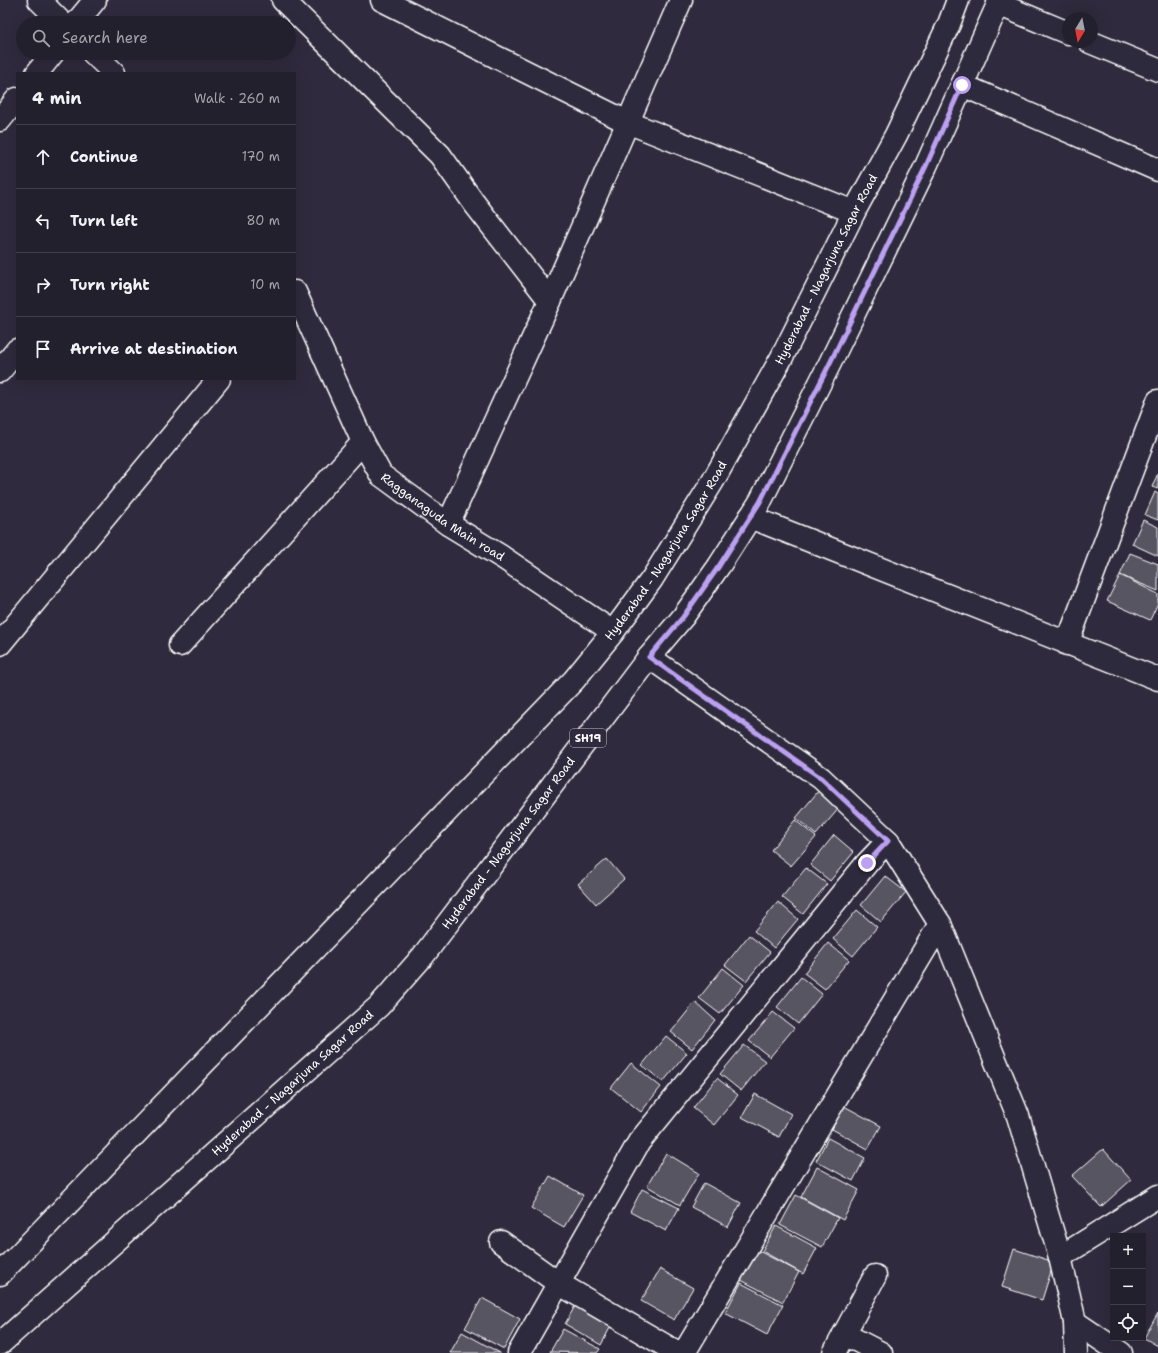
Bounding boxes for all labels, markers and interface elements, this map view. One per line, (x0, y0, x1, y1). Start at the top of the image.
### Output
north arrow (1062, 12, 1098, 48)
search box (16, 16, 296, 60)
icon: search (30, 27, 52, 49)
text: Search here (62, 28, 148, 48)
route start (953, 76, 971, 94)
text: 4 min (32, 87, 82, 109)
text: Walk · 260 m (194, 90, 280, 107)
icon: ahead (32, 146, 54, 168)
text: Continue (70, 147, 138, 167)
text: 170 m (242, 148, 280, 165)
street label: Hyderabad - Nagarjuna Sagar Road (771, 171, 881, 368)
icon: left (32, 210, 54, 232)
text: Turn left (70, 211, 138, 231)
text: 80 m (246, 212, 280, 229)
icon: right (32, 274, 54, 296)
text: Turn right (70, 275, 150, 295)
text: 10 m (250, 276, 280, 293)
icon: arrive (32, 338, 54, 360)
text: Arrive at destination (70, 339, 238, 359)
street label: Hyderabad - Nagarjuna Sagar Road (601, 458, 731, 644)
street label: Ragganaguda Main road (378, 469, 508, 565)
road number: SH19 (570, 729, 606, 747)
street label: Hyderabad - Nagarjuna Sagar Road (438, 753, 579, 932)
route end (858, 854, 876, 872)
street label: Hyderabad - Nagarjuna Sagar Road (208, 1006, 377, 1160)
map controls (1110, 1233, 1146, 1341)
button: + (1110, 1233, 1146, 1269)
button: − (1110, 1269, 1146, 1305)
button: locate (1110, 1305, 1146, 1341)

